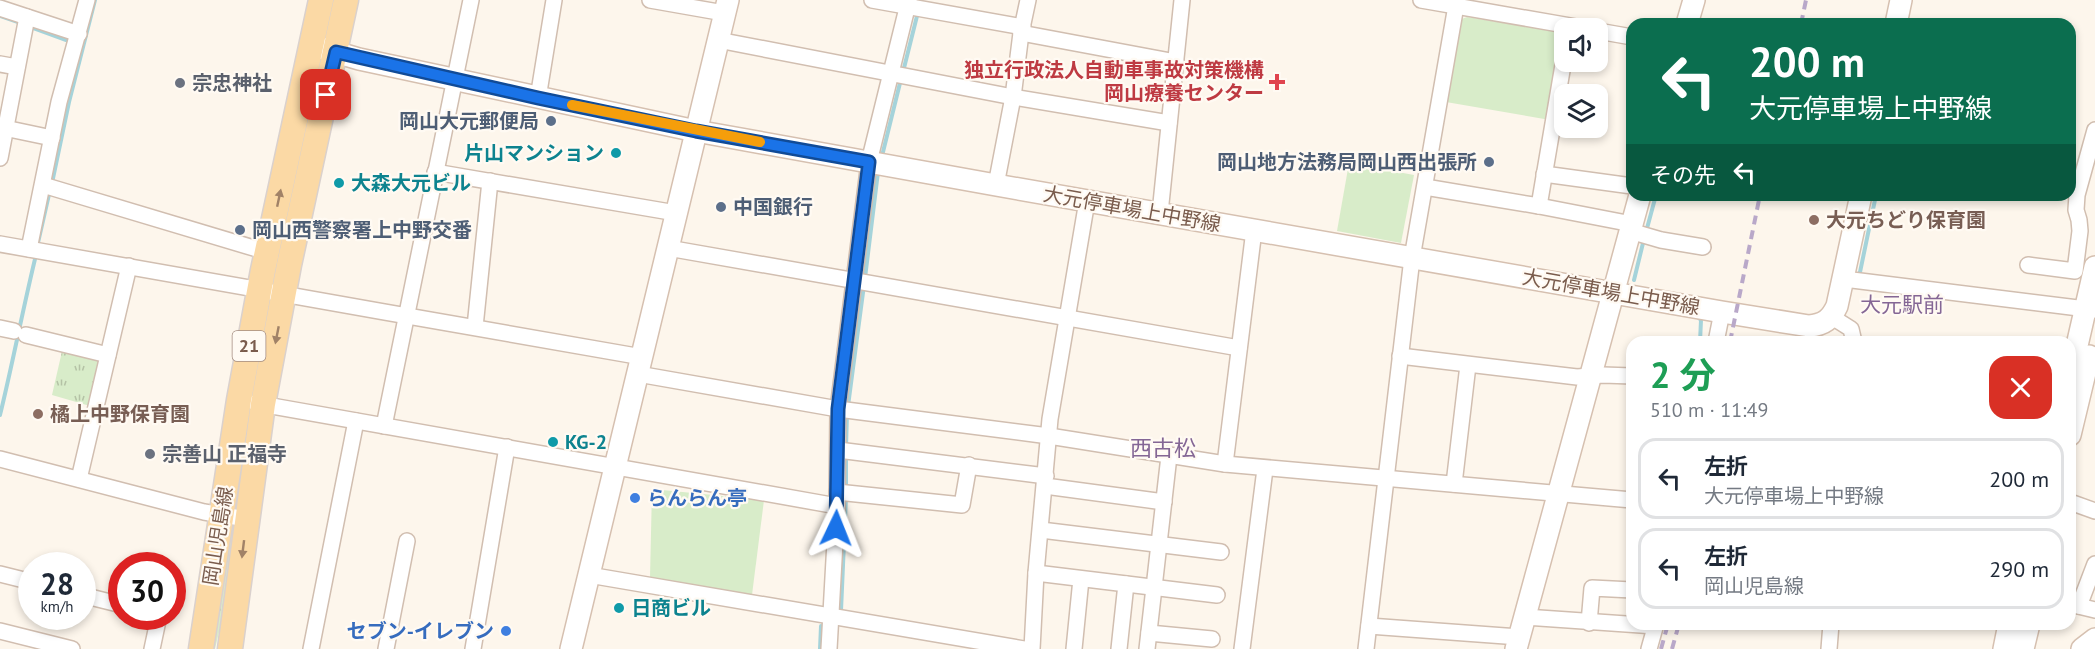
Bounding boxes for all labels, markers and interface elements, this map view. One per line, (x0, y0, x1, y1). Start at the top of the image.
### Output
map controls (1554, 18, 1608, 138)
button: sound (1554, 18, 1608, 72)
text: 200 m (1749, 34, 1865, 89)
icon: left (1650, 42, 1728, 120)
place label: 独立行政法人自動車事故対策機構 岡山療養センター (964, 57, 1264, 106)
pin (300, 69, 351, 120)
place label: 宗忠神社 (192, 70, 272, 96)
marker: 独立行政法人自動車事故対策機構 岡山療養センター (1268, 73, 1286, 91)
marker: 宗忠神社 (173, 76, 187, 90)
icon: arrive (309, 78, 342, 111)
button: layers (1554, 84, 1608, 138)
text: 大元停車場上中野線 (1749, 91, 1992, 125)
place label: 岡山大元郵便局 (399, 108, 539, 134)
marker: 岡山大元郵便局 (544, 114, 558, 128)
place label: 片山マンション (464, 140, 604, 166)
marker: 片山マンション (609, 146, 623, 160)
place label: 岡山地方法務局岡山西出張所 (1217, 149, 1477, 175)
marker: 岡山地方法務局岡山西出張所 (1482, 155, 1496, 169)
icon: left (1728, 156, 1761, 189)
text: その先 (1650, 161, 1716, 189)
place label: 大森大元ビル (351, 170, 471, 196)
marker: 大森大元ビル (332, 176, 346, 190)
street label: 大元停車場上中野線 (1041, 181, 1223, 237)
one-way arrow (274, 189, 284, 207)
place label: 中国銀行 (733, 194, 813, 220)
marker: 中国銀行 (714, 200, 728, 214)
place label: 大元ちどり保育園 (1826, 207, 1986, 233)
marker: 大元ちどり保育園 (1807, 213, 1821, 227)
place label: 岡山西警察署上中野交番 (252, 217, 472, 243)
marker: 岡山西警察署上中野交番 (233, 223, 247, 237)
street label: 大元停車場上中野線 (1520, 264, 1702, 320)
district label: 大元駅前 (1860, 291, 1944, 318)
one-way arrow (271, 326, 281, 345)
road number: 21 (232, 331, 266, 361)
text: 2 分 (1650, 351, 1716, 398)
button: close (1989, 356, 2052, 419)
text: 510 m · 11:49 (1650, 397, 1768, 423)
place label: 橘上中野保育園 (50, 401, 190, 427)
marker: 橘上中野保育園 (31, 407, 45, 421)
place label: KG-2 (565, 429, 607, 455)
district label: 西古松 (1130, 434, 1196, 462)
marker: KG-2 (546, 435, 560, 449)
place label: 宗善山 正福寺 (162, 441, 287, 467)
marker: 宗善山 正福寺 (143, 447, 157, 461)
text: 左折 (1704, 452, 1748, 480)
icon: left (1653, 462, 1686, 495)
text: 200 m (1989, 465, 2049, 493)
text: 大元停車場上中野線 (1704, 483, 1884, 509)
street label: 岡山児島線 (197, 485, 239, 587)
place label: らんらん亭 (647, 485, 747, 511)
marker: らんらん亭 (628, 491, 642, 505)
position arrow (804, 496, 868, 560)
one-way arrow (238, 539, 247, 558)
text: 左折 (1704, 542, 1748, 570)
speed limit sign: 30 (108, 552, 186, 630)
icon: left (1653, 552, 1686, 585)
text: 290 m (1989, 555, 2049, 583)
text: 28 (40, 564, 74, 603)
text: 岡山児島線 (1704, 573, 1804, 599)
place label: 日商ビル (631, 595, 711, 621)
text: km/h (41, 597, 73, 616)
marker: 日商ビル (612, 601, 626, 615)
place label: セブン-イレブン (347, 618, 494, 644)
marker: セブン-イレブン (499, 624, 513, 638)

